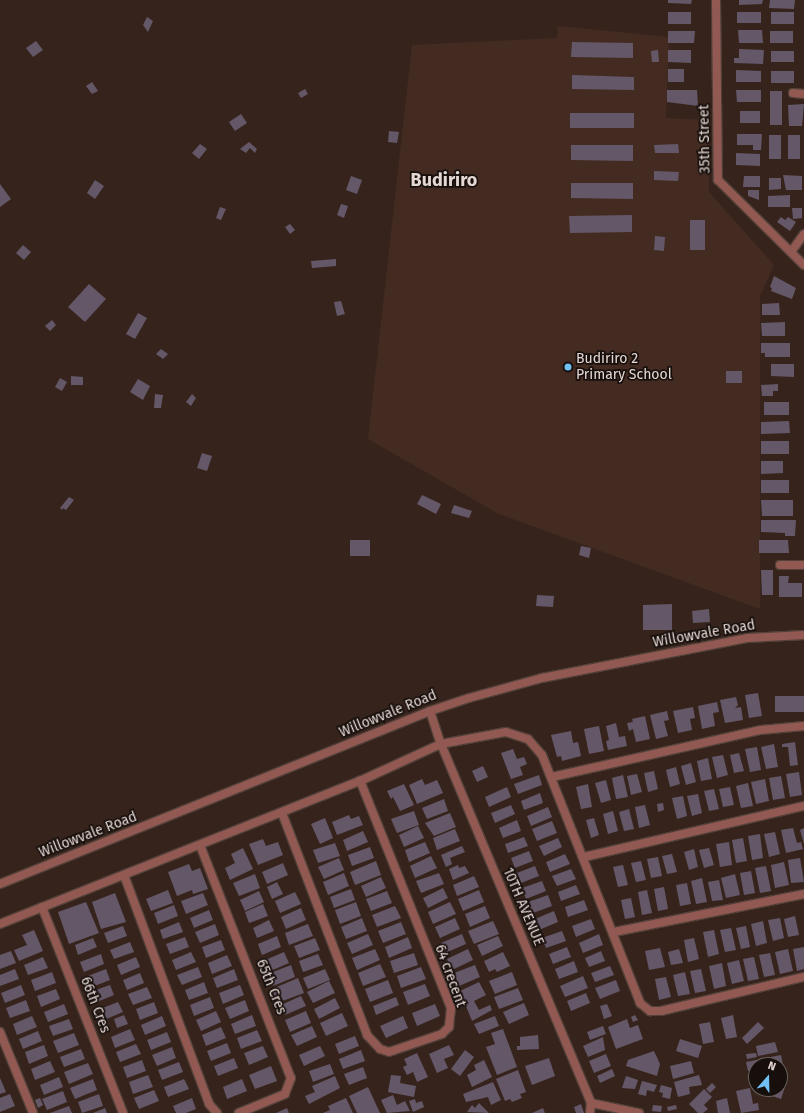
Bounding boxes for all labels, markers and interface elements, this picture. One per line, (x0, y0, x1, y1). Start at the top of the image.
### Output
street label: 35th Street (696, 104, 714, 174)
district label: Budiriro (411, 169, 477, 191)
place label: Budiriro 2 Primary School (576, 351, 672, 384)
marker: Budiriro 2 Primary School (563, 362, 573, 372)
street label: Willowvale Road (652, 617, 756, 651)
street label: Willowvale Road (337, 687, 439, 741)
street label: Willowvale Road (37, 809, 139, 861)
street label: 10TH AVENUE (499, 865, 547, 949)
street label: 64 crecent (431, 942, 469, 1010)
street label: 65th Cres (252, 957, 290, 1017)
street label: 66th Cres (77, 975, 113, 1035)
north arrow (748, 1057, 788, 1097)
text: N (766, 1059, 778, 1074)

